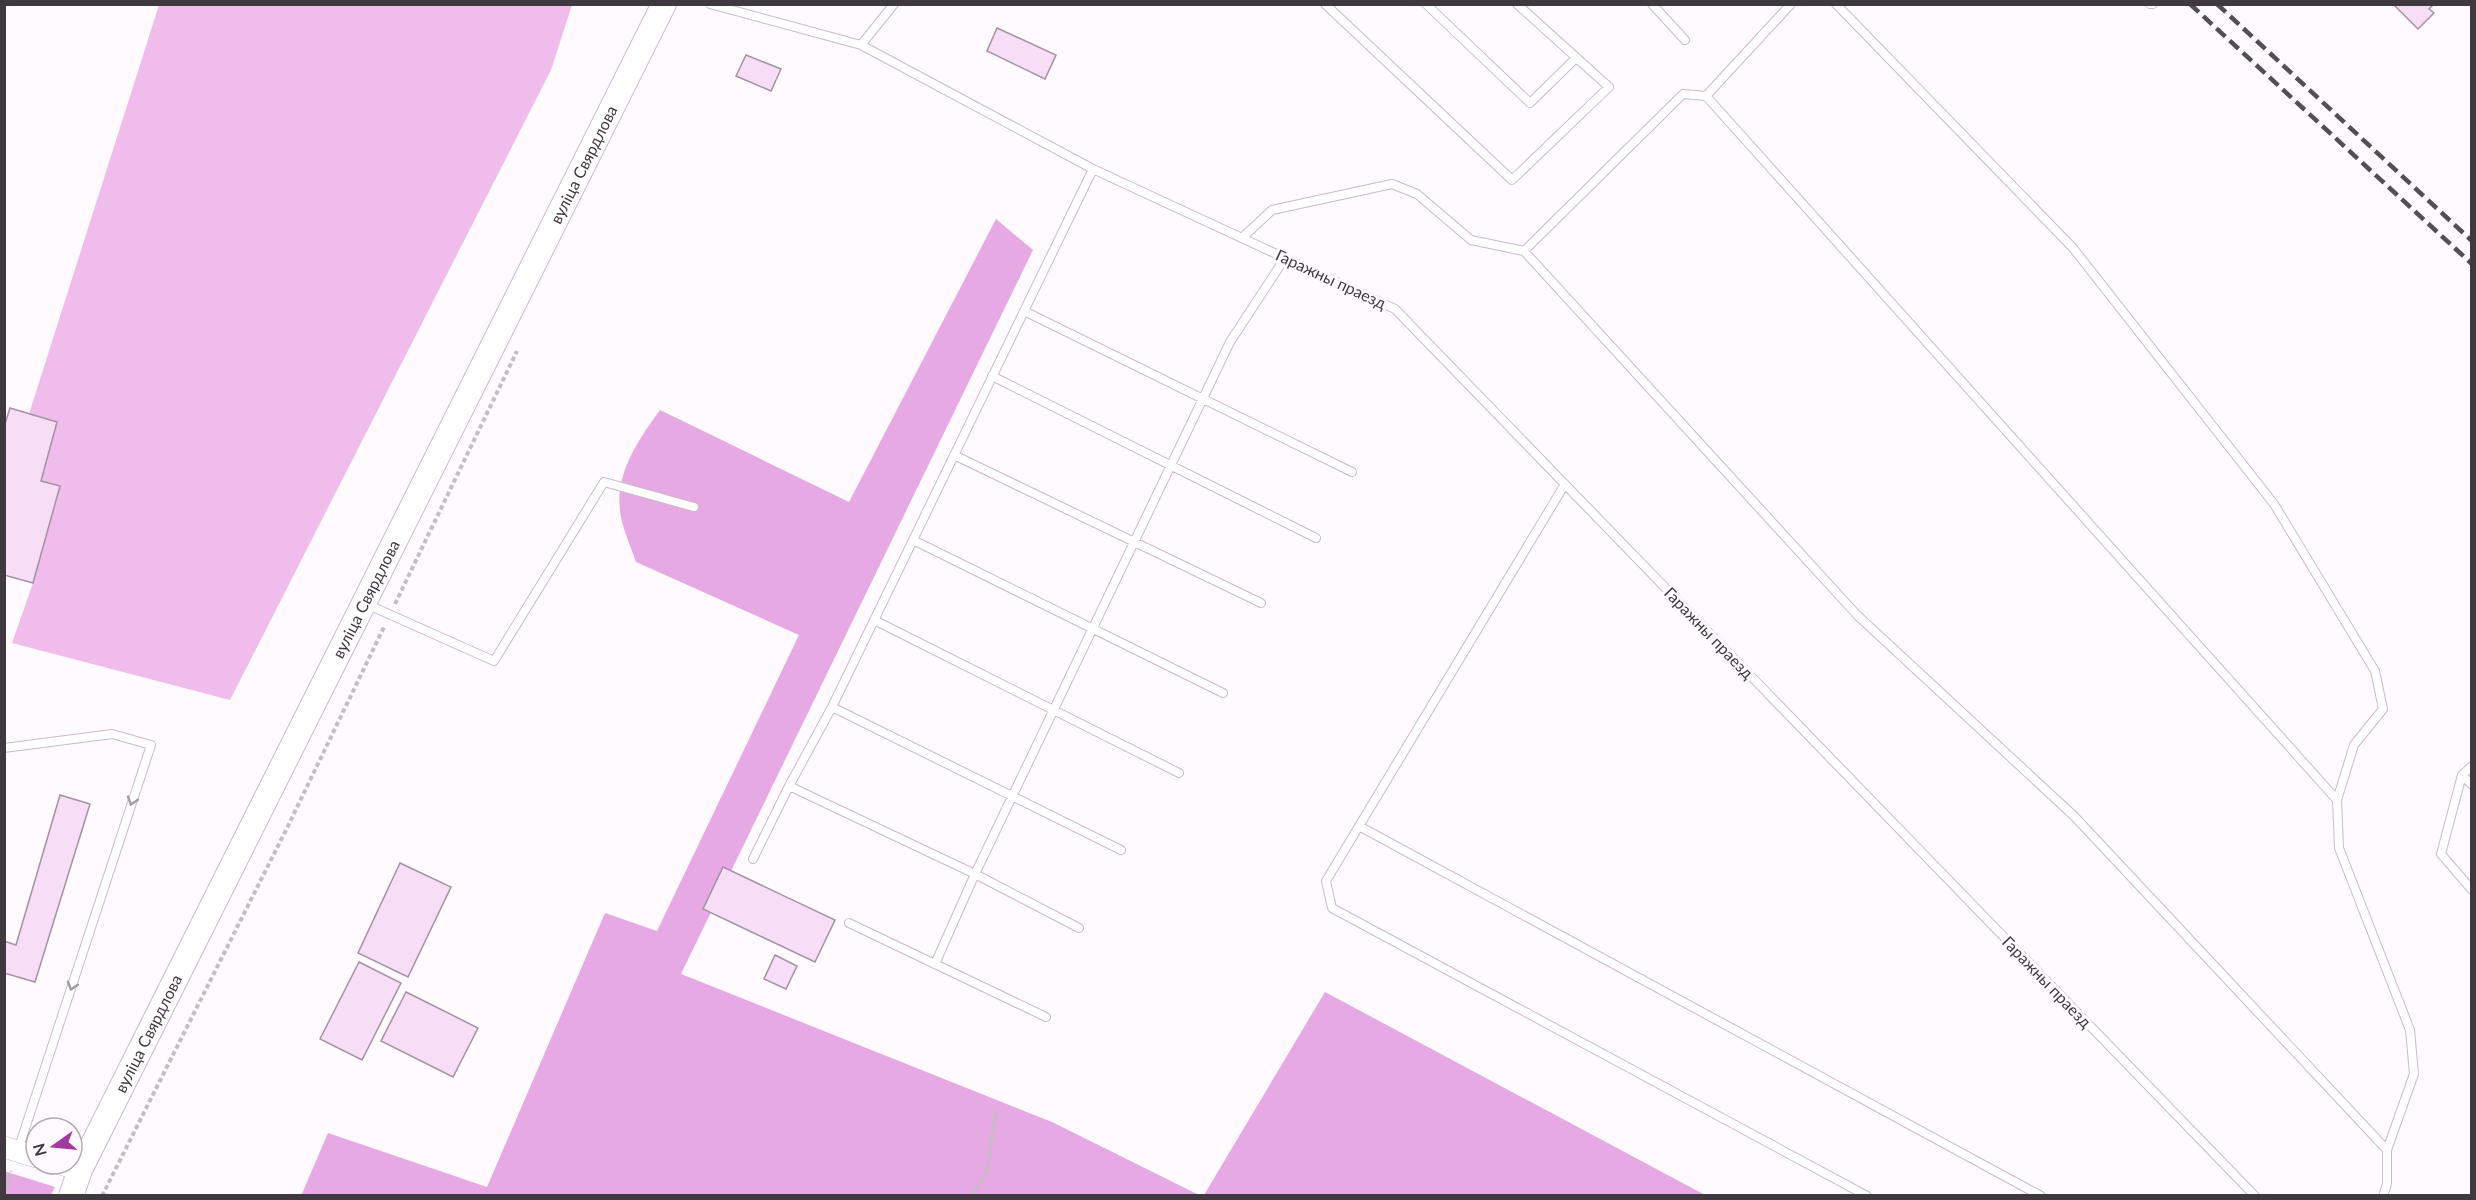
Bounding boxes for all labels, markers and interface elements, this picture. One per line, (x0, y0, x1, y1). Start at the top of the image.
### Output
street label: вуліца Свярдлова (546, 102, 621, 227)
street label: Гаражны праезд (1273, 245, 1390, 313)
street label: вуліца Свярдлова (328, 537, 403, 661)
street label: Гаражны праезд (1661, 583, 1758, 682)
one-way arrow (127, 795, 140, 806)
street label: Гаражны праезд (1999, 932, 2096, 1031)
street label: вуліца Свярдлова (110, 971, 185, 1096)
one-way arrow (66, 980, 79, 991)
north arrow (24, 1116, 84, 1176)
text: N (28, 1142, 50, 1158)

